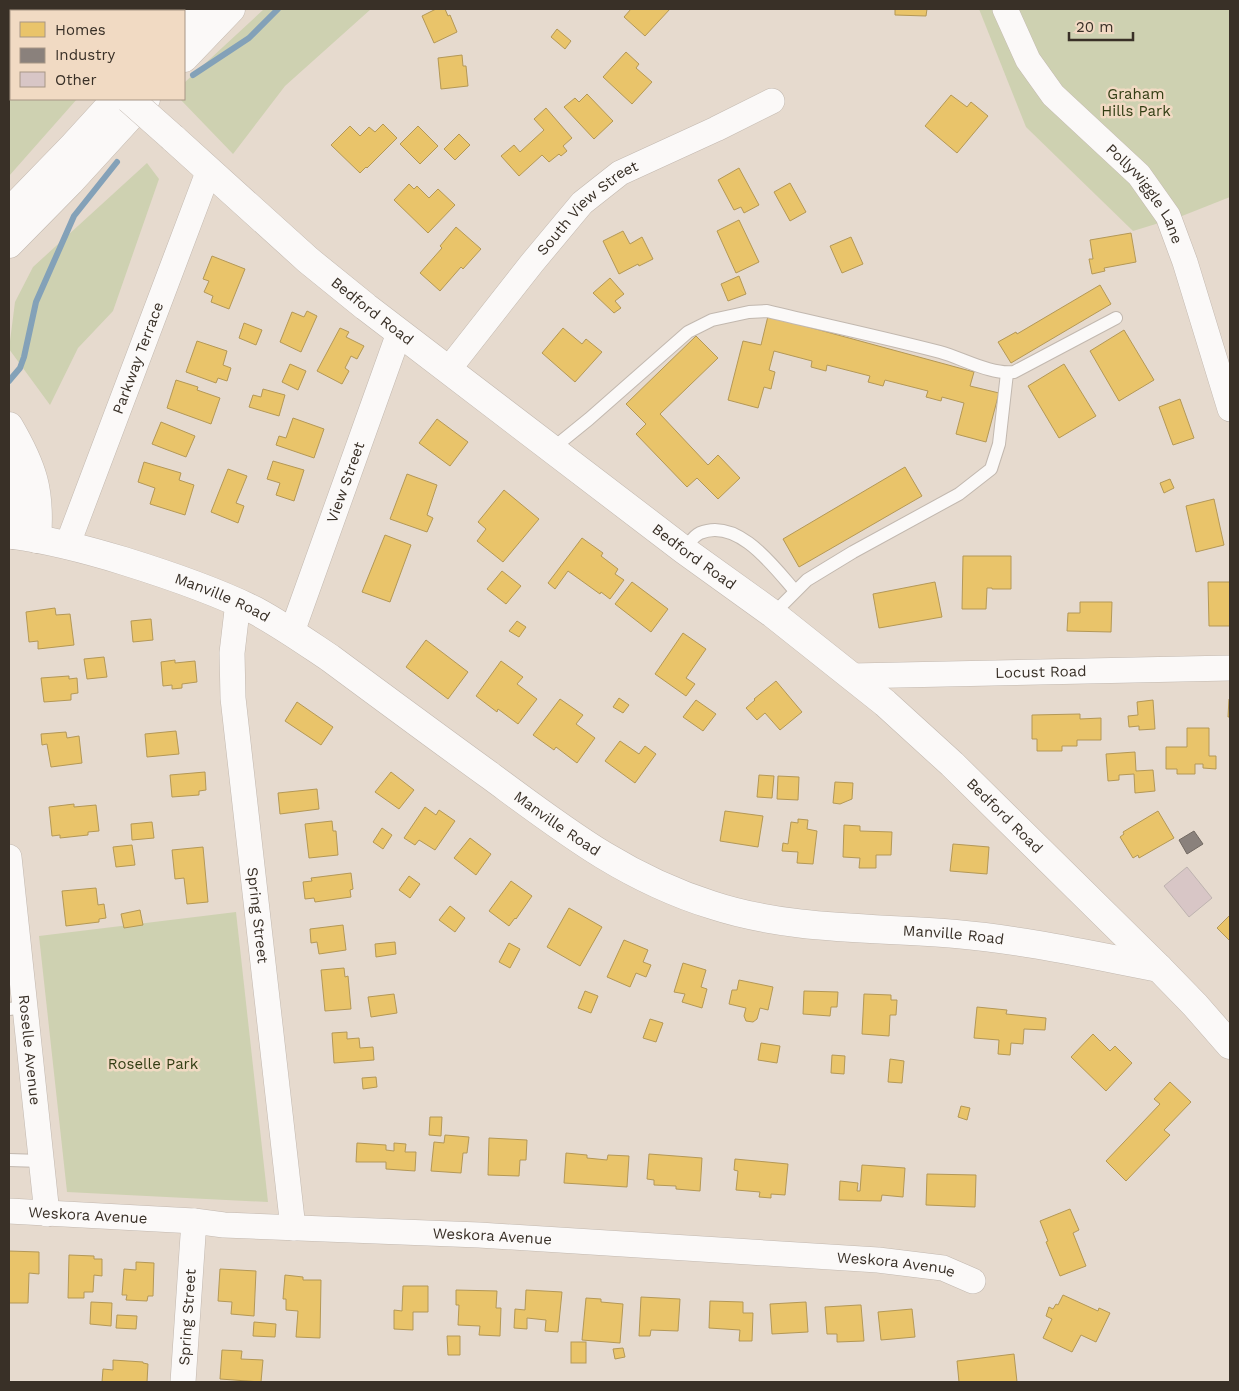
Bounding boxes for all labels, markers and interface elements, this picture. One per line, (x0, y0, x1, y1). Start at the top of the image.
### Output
legend (10, 10, 185, 100)
scale bar (1069, 10, 1133, 42)
text: 20 m (1076, 18, 1114, 36)
text: Homes (55, 21, 106, 39)
text: Industry (55, 46, 116, 64)
text: Other (55, 71, 97, 89)
park label: Graham Hills Park (1101, 85, 1171, 120)
street label: Pollywiggle Lane (1102, 140, 1186, 246)
street label: South View Street (533, 157, 642, 259)
street label: Bedford Road (327, 273, 417, 349)
street label: Parkway Terrace (109, 299, 167, 417)
street label: View Street (323, 439, 369, 525)
street label: Bedford Road (649, 520, 740, 593)
street label: Manville Road (172, 569, 273, 626)
street label: Locust Road (995, 662, 1087, 682)
street label: Bedford Road (963, 774, 1046, 857)
street label: Manville Road (510, 787, 604, 860)
street label: Spring Street (243, 866, 272, 965)
street label: Manville Road (902, 922, 1005, 948)
street label: Roselle Avenue (15, 994, 44, 1106)
park label: Roselle Park (108, 1055, 199, 1073)
street label: Weskora Avenue (28, 1203, 148, 1227)
street label: Weskora Avenue (432, 1224, 552, 1249)
street label: Weskora Avenue (836, 1248, 958, 1281)
street label: Spring Street (175, 1268, 200, 1366)

